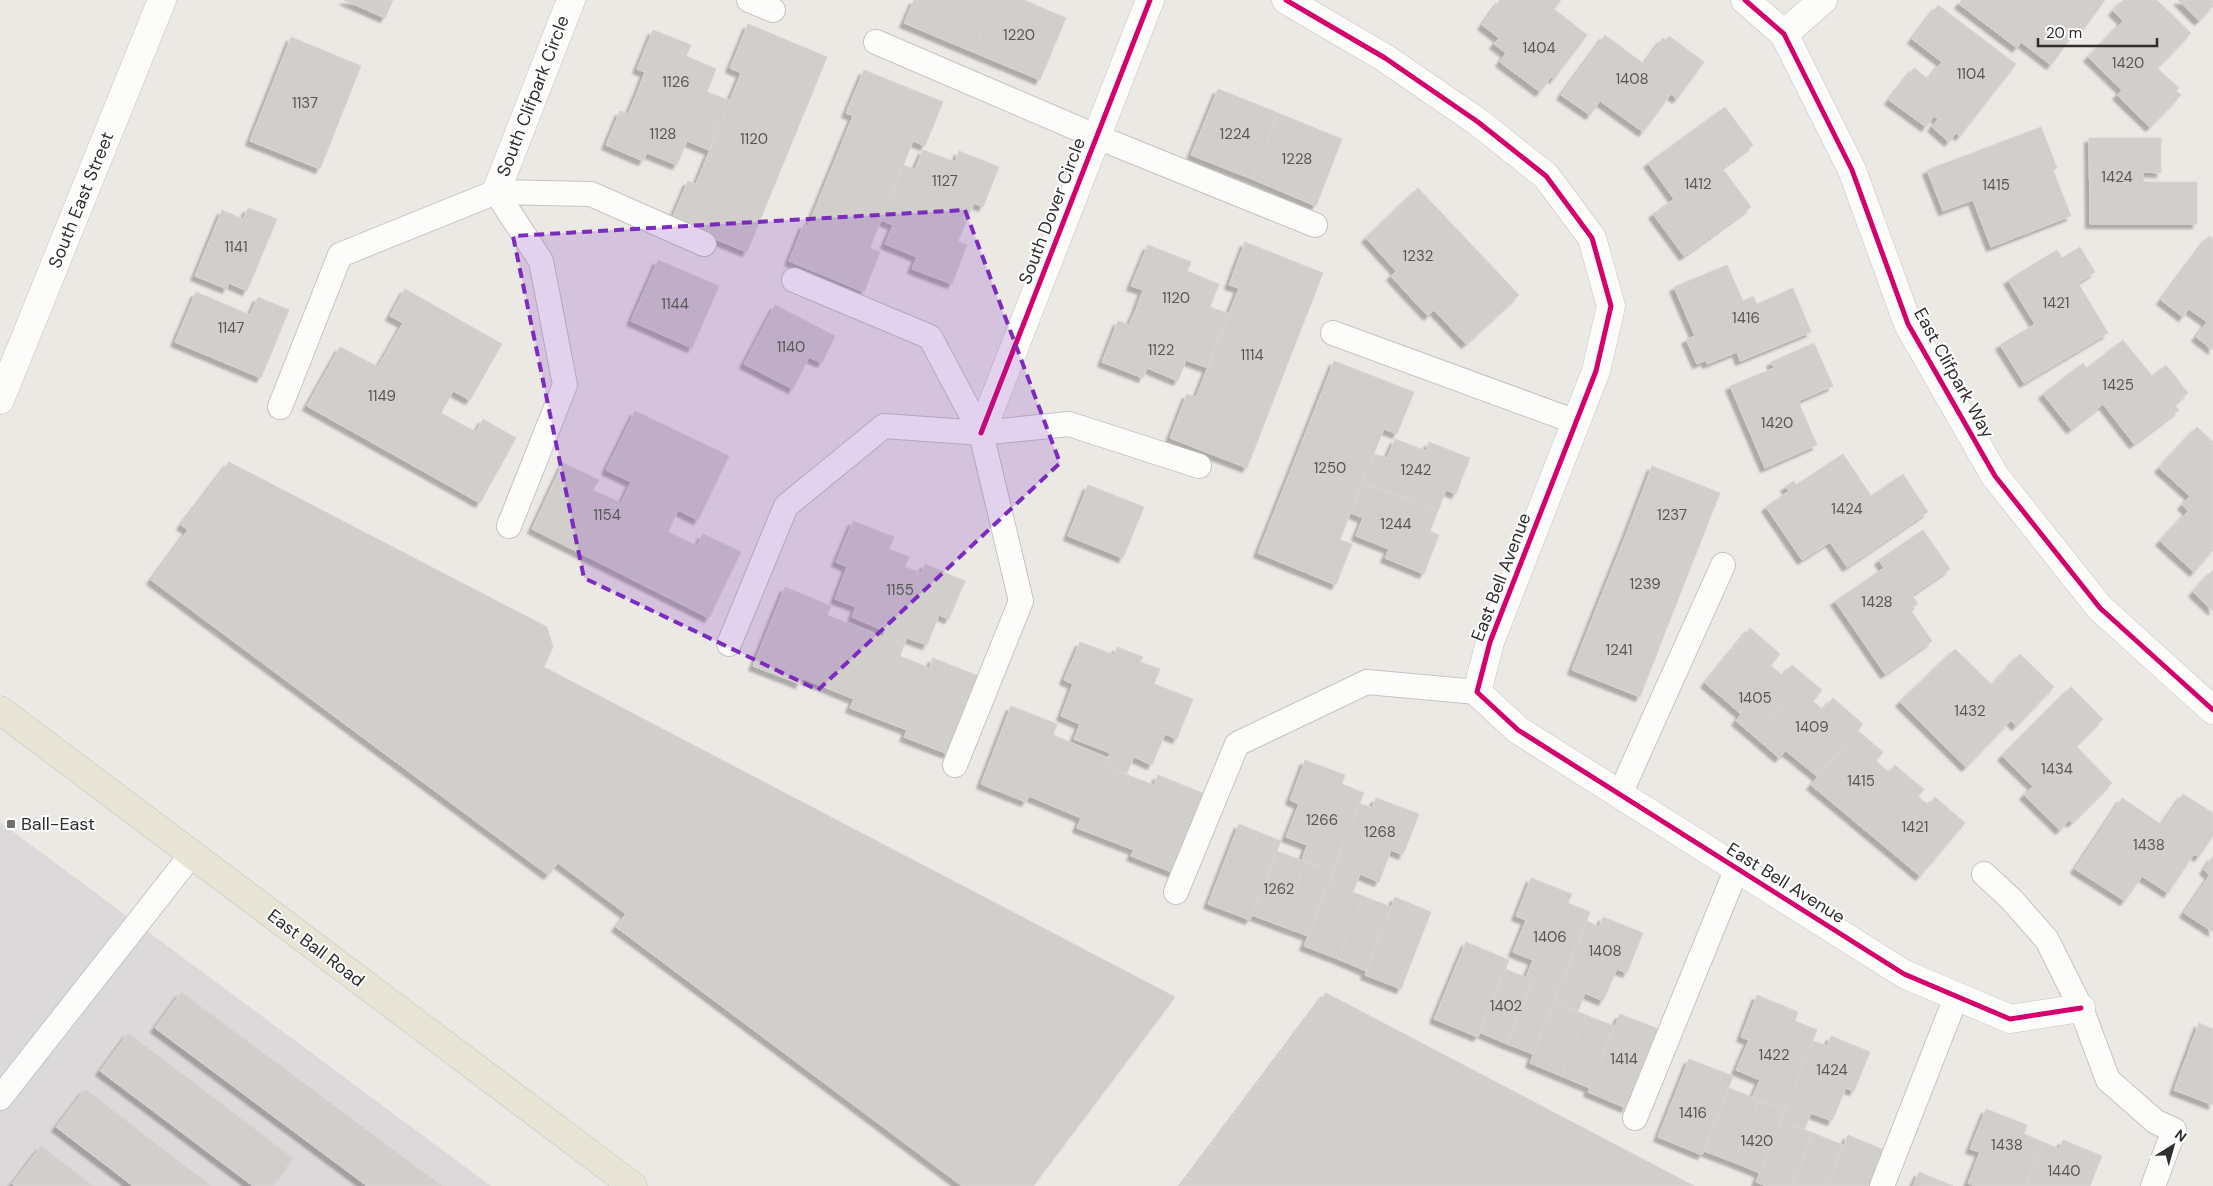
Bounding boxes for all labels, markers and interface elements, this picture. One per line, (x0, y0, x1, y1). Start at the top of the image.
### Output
street label: South Clifpark Circle (491, 12, 575, 180)
scale bar (2038, 15, 2157, 47)
text: 20 m (2046, 23, 2082, 43)
house number: 1220 (1003, 25, 1035, 45)
house number: 1404 (1522, 38, 1556, 58)
house number: 1420 (2112, 53, 2144, 73)
house number: 1104 (1957, 64, 1985, 84)
house number: 1408 (1615, 69, 1649, 89)
house number: 1126 (662, 72, 690, 92)
house number: 1137 (292, 93, 318, 113)
house number: 1128 (650, 124, 676, 144)
house number: 1224 (1220, 124, 1250, 144)
street label: South East Street (43, 128, 119, 272)
house number: 1120 (740, 129, 768, 149)
street label: South Dover Circle (1013, 134, 1091, 288)
house number: 1228 (1282, 149, 1312, 169)
house number: 1424 (2101, 167, 2133, 187)
house number: 1127 (932, 171, 958, 191)
house number: 1412 (1684, 174, 1712, 194)
house number: 1415 (1982, 175, 2010, 195)
house number: 1141 (224, 237, 248, 257)
house number: 1232 (1403, 246, 1433, 266)
house number: 1120 (1162, 288, 1190, 308)
house number: 1421 (2042, 293, 2070, 313)
house number: 1144 (661, 294, 689, 314)
street label: East Clifpark Way (1908, 304, 2000, 442)
house number: 1416 (1732, 308, 1760, 328)
house number: 1147 (218, 318, 244, 338)
house number: 1140 (777, 337, 805, 357)
house number: 1122 (1148, 340, 1174, 360)
house number: 1114 (1240, 345, 1264, 365)
house number: 1425 (2102, 375, 2134, 395)
house number: 1149 (368, 386, 396, 406)
house number: 1420 (1761, 413, 1793, 433)
house number: 1250 (1314, 458, 1346, 478)
house number: 1242 (1401, 460, 1431, 480)
house number: 1424 (1831, 499, 1863, 519)
house number: 1154 (593, 505, 621, 525)
house number: 1237 (1657, 505, 1687, 525)
street label: East Bell Avenue (1466, 509, 1536, 645)
house number: 1244 (1380, 514, 1412, 534)
house number: 1239 (1629, 574, 1661, 594)
house number: 1155 (886, 580, 914, 600)
house number: 1428 (1861, 592, 1893, 612)
house number: 1241 (1606, 640, 1632, 660)
house number: 1405 (1738, 688, 1772, 708)
house number: 1432 (1954, 701, 1986, 721)
house number: 1409 (1795, 717, 1829, 737)
house number: 1434 (2041, 759, 2073, 779)
house number: 1415 (1847, 771, 1875, 791)
house number: 1266 (1306, 810, 1338, 830)
place label: Ball-East (21, 812, 95, 836)
house number: 1421 (1901, 817, 1929, 837)
marker: Ball-East (5, 818, 17, 830)
house number: 1268 (1364, 822, 1396, 842)
house number: 1438 (2133, 835, 2165, 855)
street label: East Bell Avenue (1722, 837, 1850, 929)
house number: 1262 (1264, 879, 1295, 899)
street label: East Ball Road (263, 904, 369, 992)
house number: 1406 (1533, 927, 1567, 947)
house number: 1408 (1588, 941, 1622, 961)
house number: 1402 (1490, 996, 1522, 1016)
house number: 1422 (1758, 1045, 1790, 1065)
house number: 1414 (1610, 1049, 1638, 1069)
house number: 1424 (1816, 1060, 1848, 1080)
house number: 1416 (1679, 1103, 1707, 1123)
north arrow (2148, 1121, 2198, 1171)
text: N (2171, 1125, 2190, 1146)
house number: 1420 (1741, 1131, 1773, 1151)
house number: 1438 (1991, 1135, 2023, 1155)
house number: 1440 (2047, 1161, 2081, 1181)

